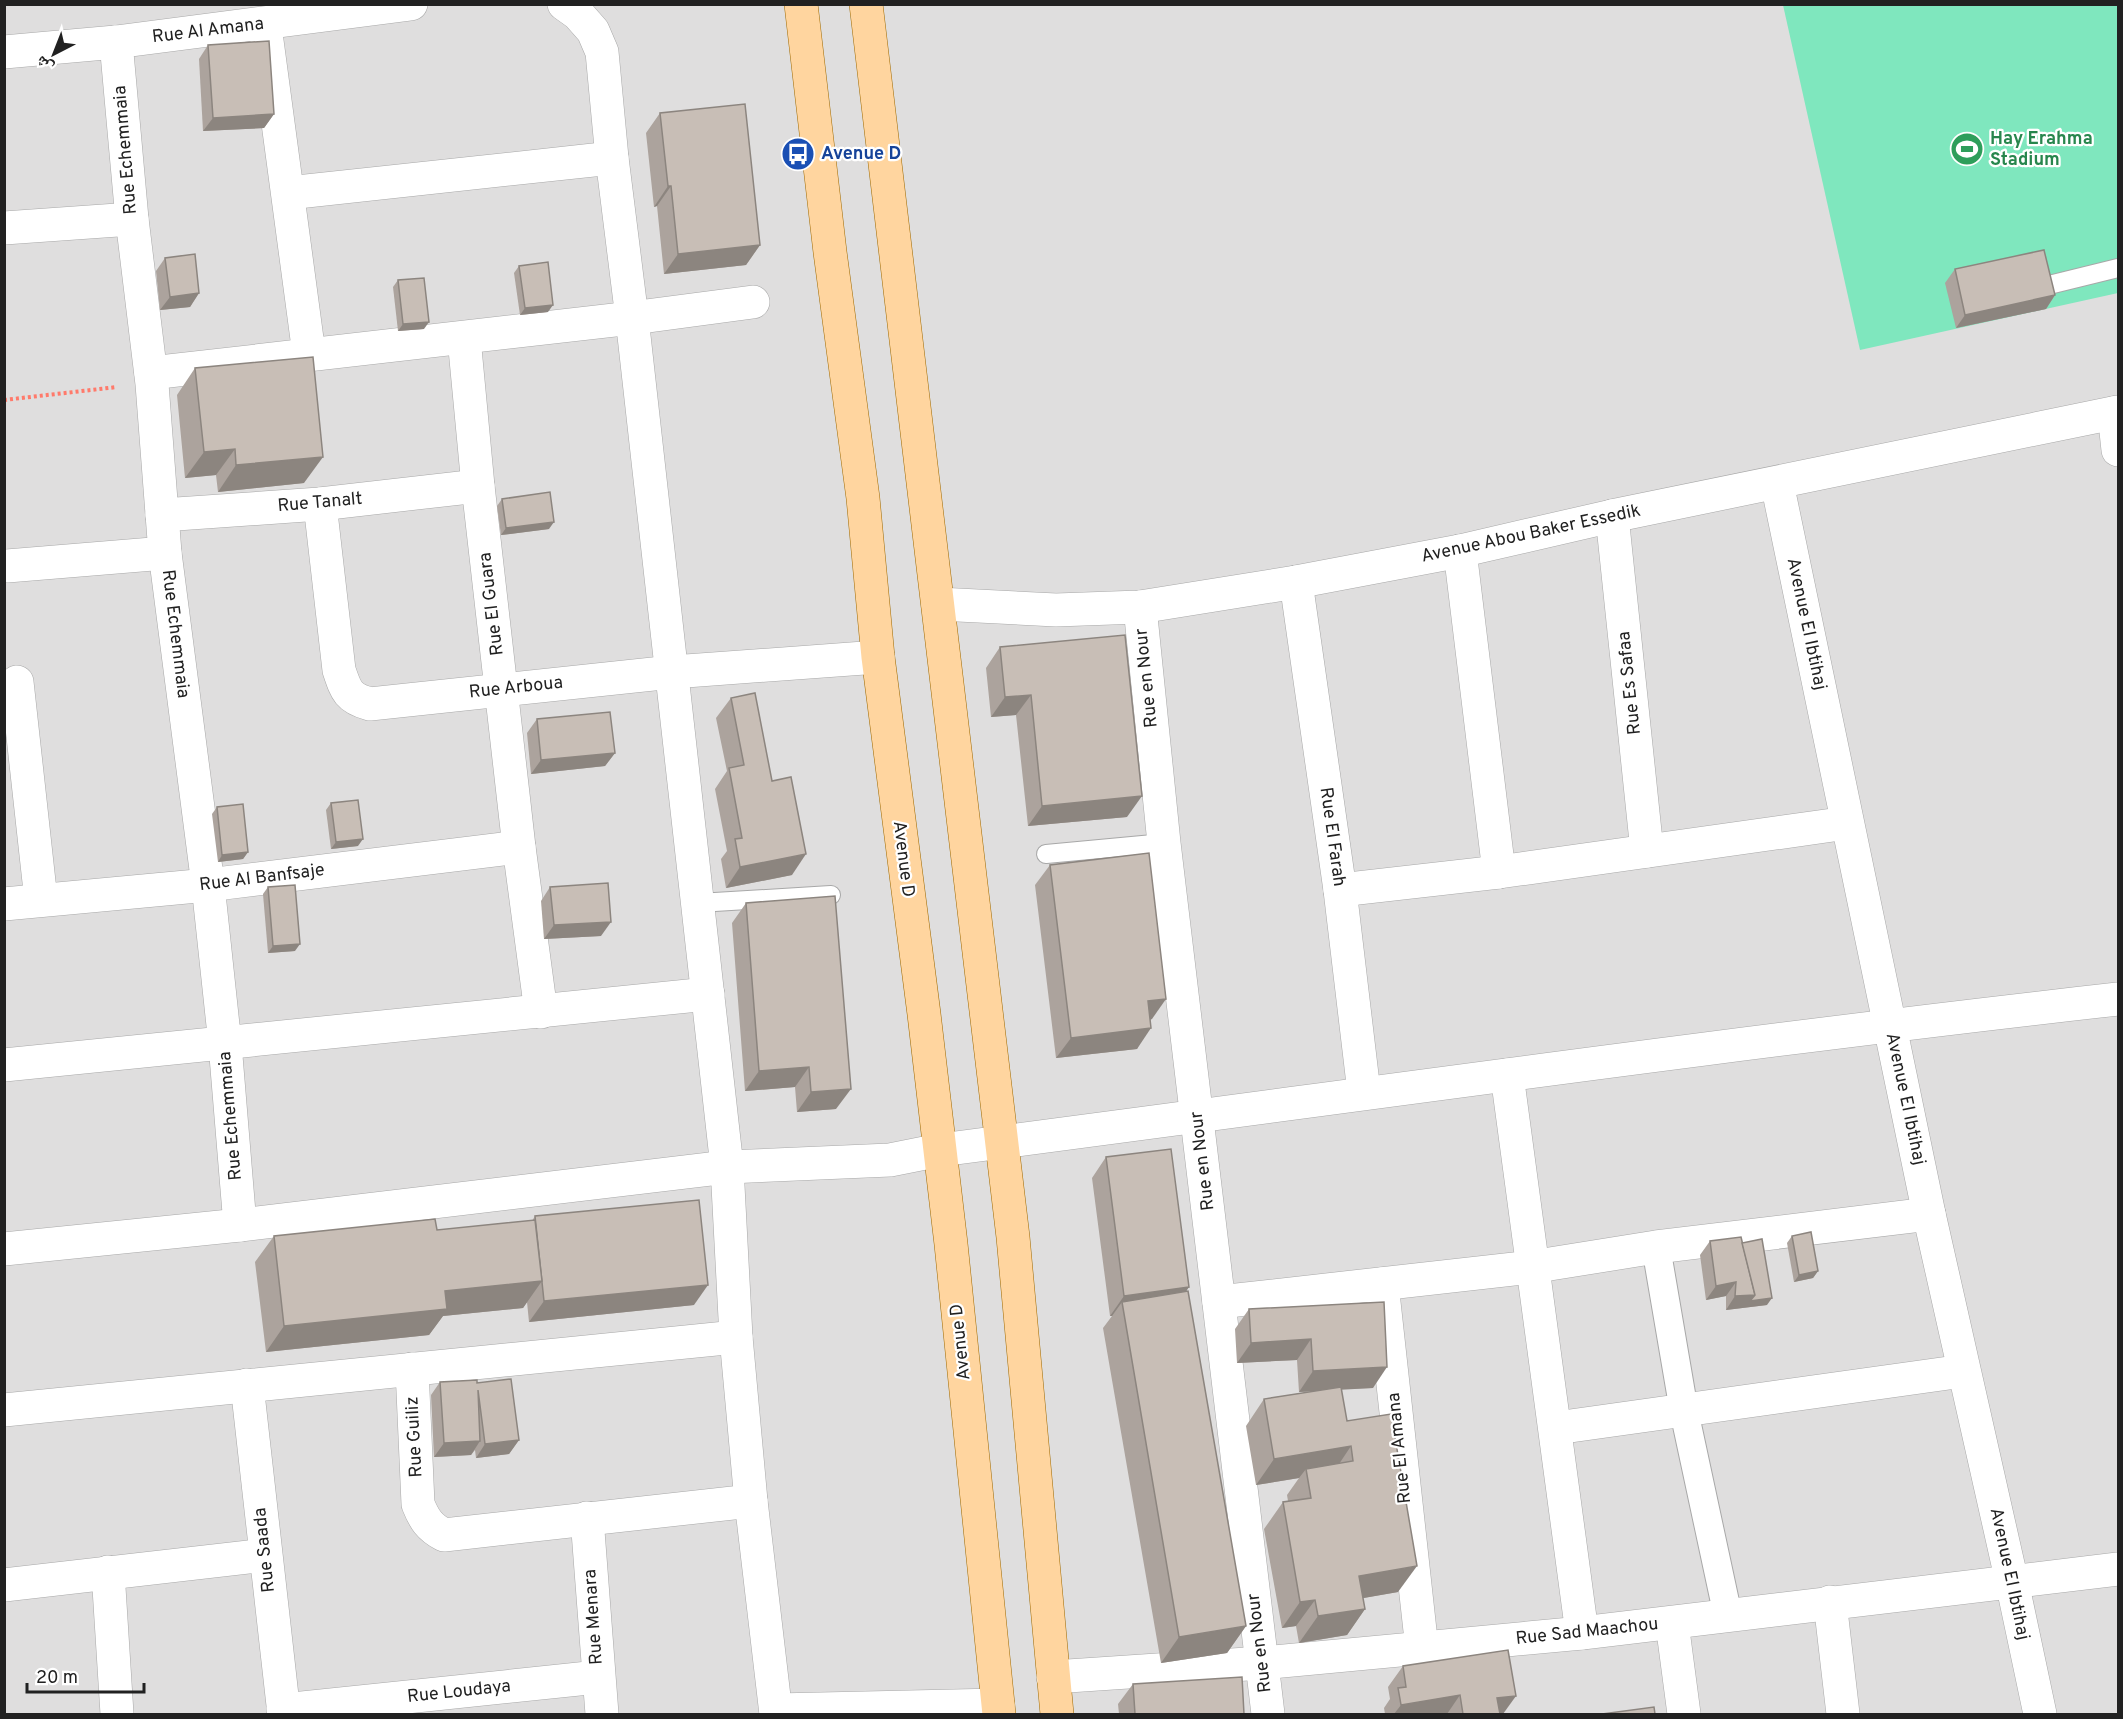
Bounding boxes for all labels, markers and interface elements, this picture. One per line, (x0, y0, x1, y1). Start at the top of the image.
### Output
street label: Rue Al Amana (151, 13, 265, 49)
north arrow (24, 24, 84, 84)
text: ش (32, 51, 58, 77)
street label: Rue Echemmaia (109, 85, 143, 215)
place label: Hay Erahma Stadium (1990, 128, 2093, 172)
sports icon: Hay Erahma Stadium (1949, 131, 1985, 167)
bus stop icon: Avenue D (780, 136, 816, 172)
place label: Avenue D (821, 143, 901, 166)
street label: Rue Tanalt (277, 488, 363, 518)
street label: Avenue Abou Baker Essedik (1419, 499, 1643, 569)
street label: Rue El Guara (474, 551, 510, 657)
street label: Avenue El Ibtihaj (1781, 556, 1831, 692)
street label: Rue Echemmaia (156, 568, 194, 700)
street label: Rue en Nour (1130, 627, 1164, 729)
street label: Rue Es Safaa (1613, 630, 1647, 736)
street label: Rue Arboua (468, 672, 564, 704)
street label: Rue El Farah (1314, 786, 1350, 888)
street label: Avenue D (887, 820, 919, 898)
street label: Rue Al Banfsaje (198, 859, 326, 897)
street label: Avenue El Ibtihaj (1880, 1031, 1930, 1167)
street label: Rue Echemmaia (214, 1051, 248, 1181)
street label: Rue en Nour (1185, 1110, 1221, 1212)
street label: Avenue D (946, 1303, 976, 1381)
street label: Rue El Amana (1383, 1391, 1417, 1505)
street label: Rue Guiliz (401, 1396, 429, 1478)
street label: Rue Saada (249, 1506, 281, 1594)
street label: Avenue El Ibtihaj (1984, 1506, 2034, 1642)
street label: Rue Menara (579, 1568, 609, 1666)
street label: Rue en Nour (1242, 1592, 1278, 1694)
street label: Rue Sad Maachou (1515, 1613, 1659, 1651)
scale bar (27, 1656, 144, 1694)
text: 20 m (36, 1667, 78, 1690)
street label: Rue Loudaya (406, 1675, 512, 1709)

